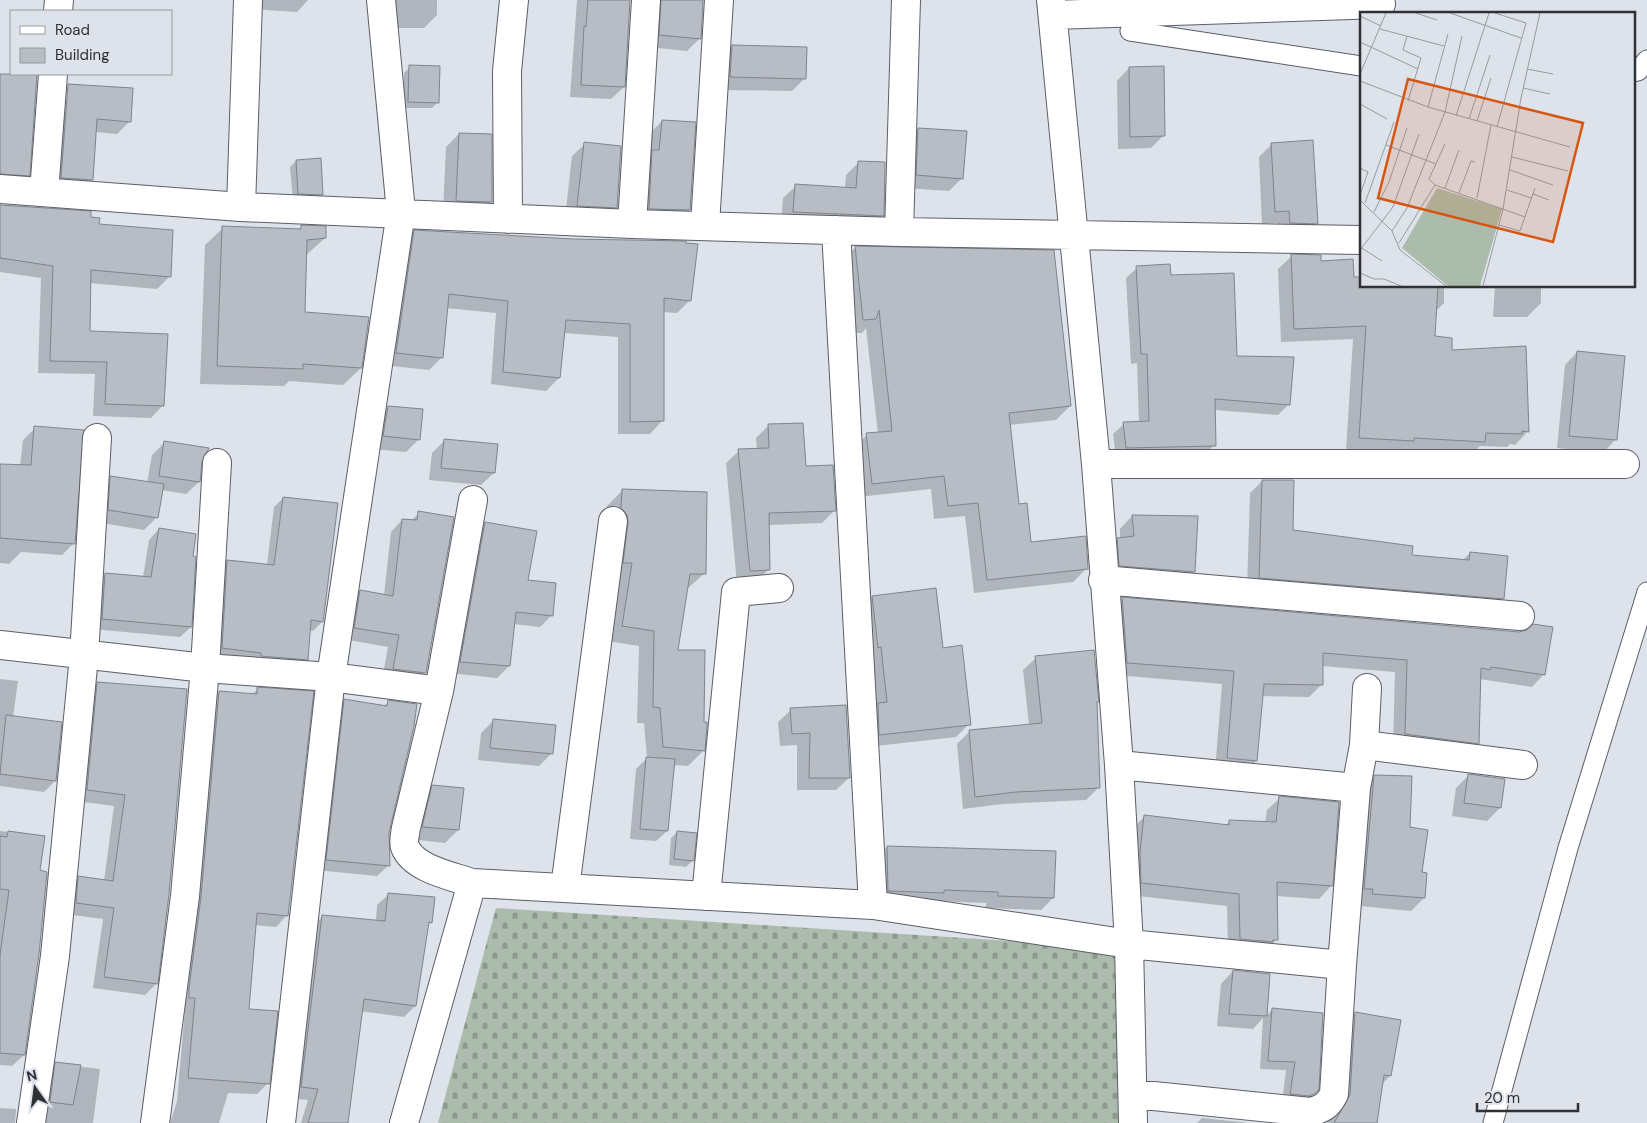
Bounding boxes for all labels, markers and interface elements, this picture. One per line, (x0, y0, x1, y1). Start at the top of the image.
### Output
legend (10, 10, 172, 75)
inset map (1360, 12, 1634, 288)
text: Road (55, 20, 90, 40)
text: Building (55, 45, 110, 65)
north arrow (10, 1063, 60, 1113)
text: N (25, 1065, 39, 1085)
scale bar (1477, 1080, 1578, 1112)
text: 20 m (1484, 1088, 1520, 1108)

